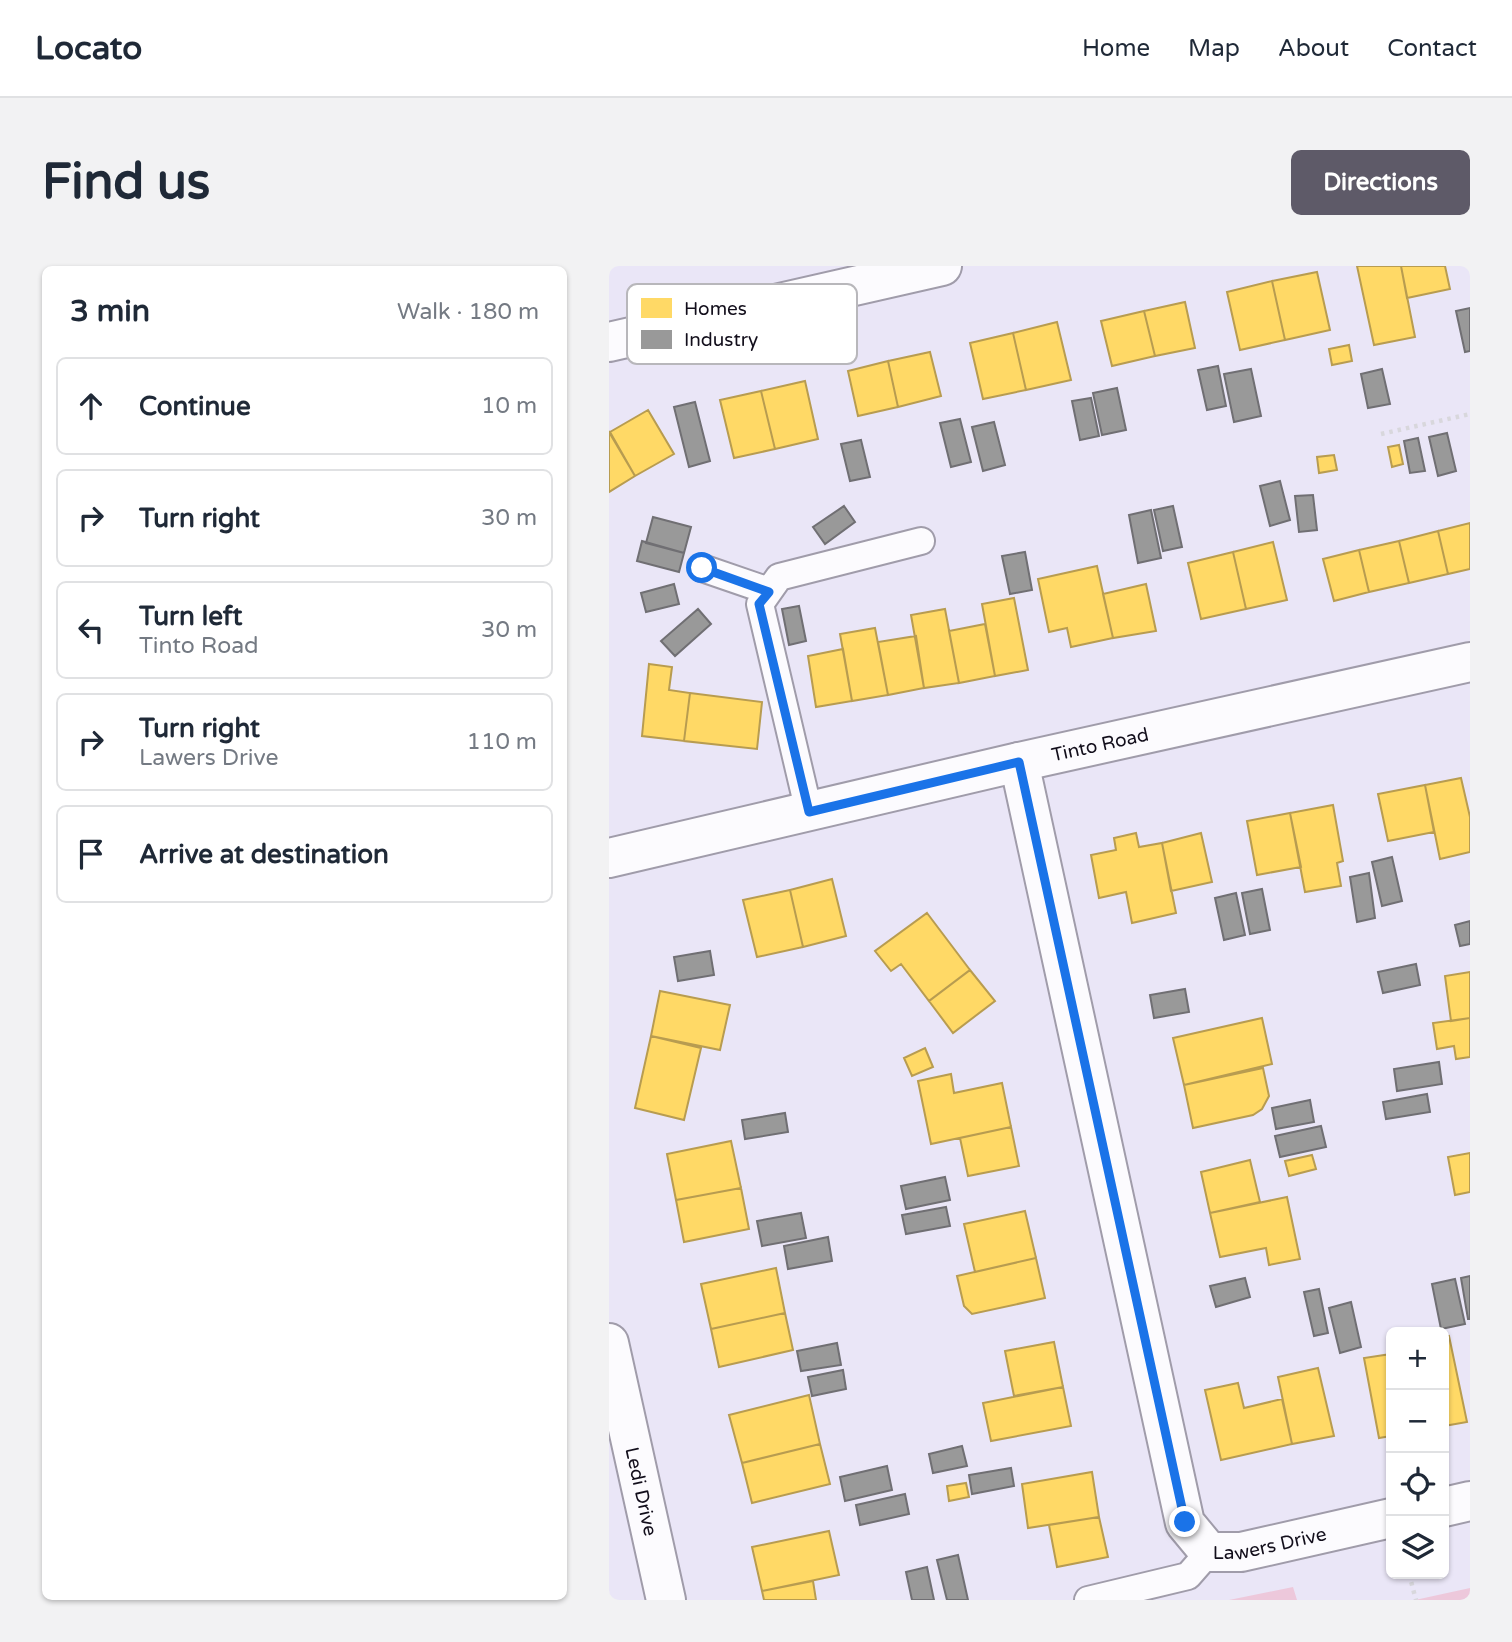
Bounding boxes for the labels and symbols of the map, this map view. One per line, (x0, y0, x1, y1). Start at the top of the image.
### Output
legend (627, 284, 857, 364)
text: Homes (684, 298, 747, 320)
text: Industry (684, 329, 758, 351)
route start (686, 552, 717, 583)
street label: Tinto Road (1049, 724, 1151, 766)
street label: Ledi Drive (620, 1445, 661, 1538)
route end (1169, 1506, 1200, 1537)
street label: Lawers Drive (1213, 1523, 1329, 1565)

